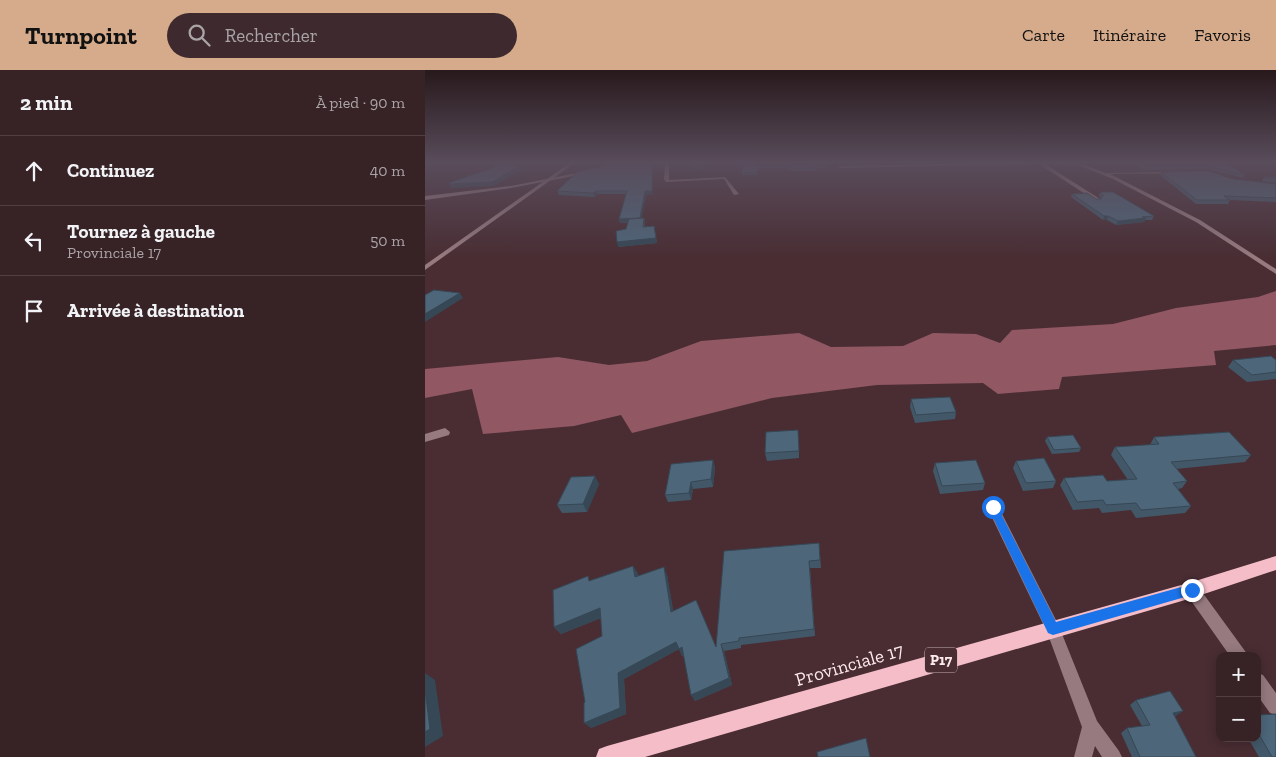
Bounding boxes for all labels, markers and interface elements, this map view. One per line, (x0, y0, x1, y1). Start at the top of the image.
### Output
search box (167, 13, 517, 58)
text: Turnpoint (25, 21, 137, 50)
icon: search (185, 21, 213, 49)
text: Rechercher (225, 24, 318, 47)
text: Carte (1022, 24, 1065, 46)
text: Itinéraire (1093, 24, 1166, 46)
text: Favoris (1194, 24, 1251, 46)
text: 2 min (20, 90, 72, 115)
text: À pied · 90 m (316, 93, 405, 112)
icon: ahead (20, 157, 48, 185)
text: Continuez (67, 159, 154, 182)
text: 40 m (370, 161, 405, 180)
text: Tournez à gauche (67, 220, 215, 243)
icon: left (20, 227, 48, 255)
text: 50 m (370, 231, 405, 250)
text: Provinciale 17 (67, 243, 161, 262)
icon: arrive (20, 297, 48, 325)
text: Arrivée à destination (67, 299, 244, 322)
route start (982, 496, 1005, 519)
route end (1181, 579, 1204, 602)
street label: Provinciale 17 (792, 638, 906, 691)
road number: P17 (925, 648, 957, 672)
map controls (1216, 652, 1261, 742)
button: + (1216, 652, 1261, 697)
button: − (1216, 697, 1261, 742)

